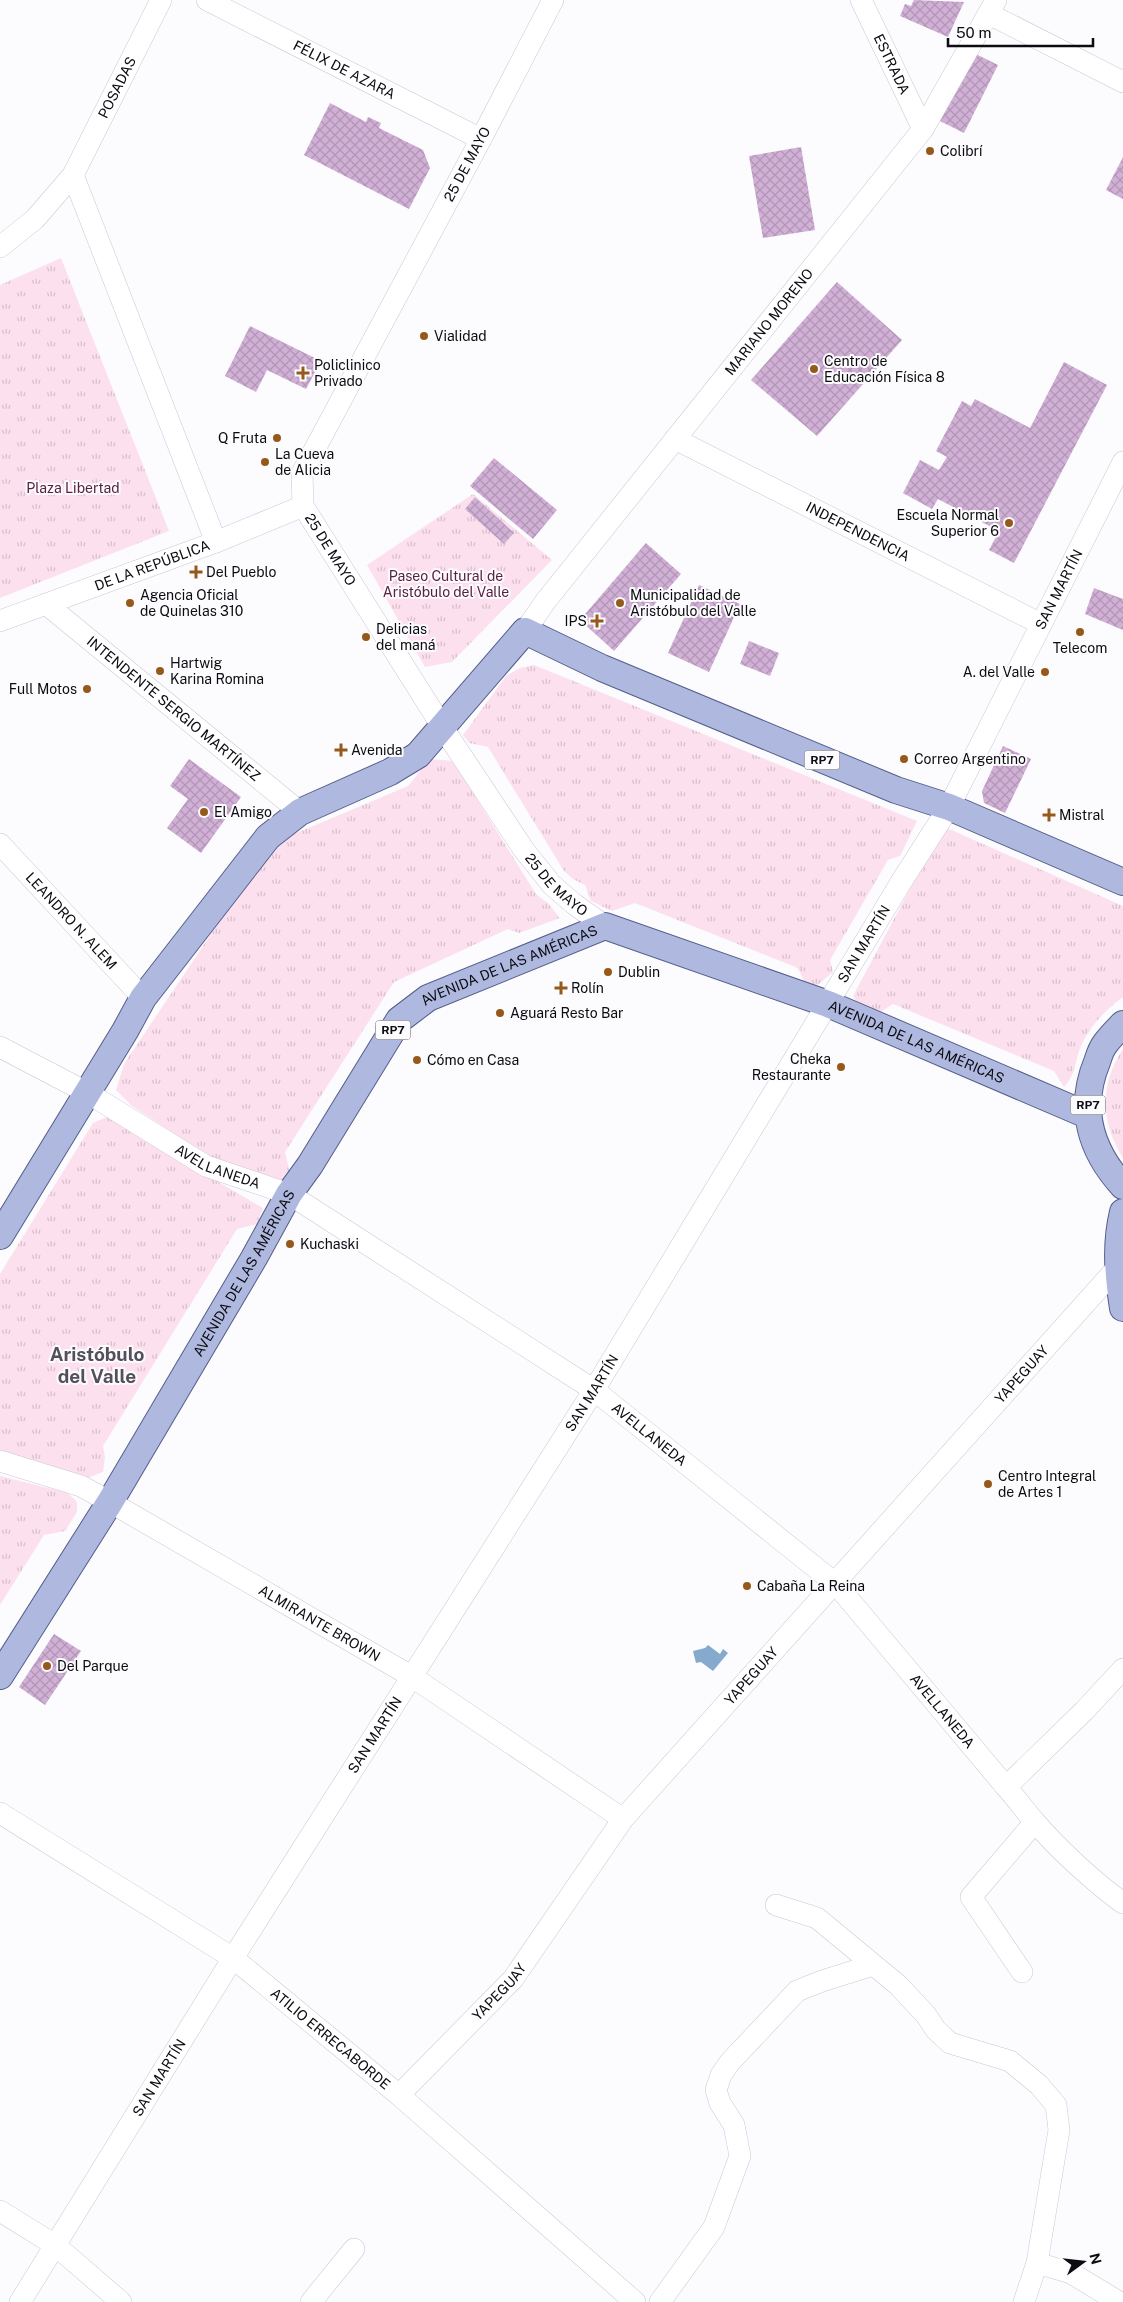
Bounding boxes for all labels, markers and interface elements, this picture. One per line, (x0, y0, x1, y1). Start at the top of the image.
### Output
scale bar (948, 15, 1093, 47)
text: 50 m (956, 24, 991, 41)
street label: ESTRADA (870, 31, 913, 97)
street label: FÉLIX DE AZARA (291, 37, 398, 102)
street label: POSADAS (95, 54, 139, 121)
street label: 25 DE MAYO (441, 124, 493, 204)
place label: Colibrí (940, 143, 983, 159)
marker: Colibrí (924, 145, 936, 157)
street label: MARIANO MORENO (722, 265, 816, 378)
place label: Vialidad (434, 328, 487, 344)
marker: Vialidad (418, 330, 430, 342)
place label: Centro de Educación Física 8 (824, 353, 945, 385)
place label: Policlinico Privado (314, 357, 381, 389)
marker: Centro de Educación Física 8 (808, 363, 820, 375)
marker: Policlinico Privado (296, 366, 310, 380)
place label: Q Fruta (218, 430, 267, 446)
marker: Q Fruta (271, 432, 283, 444)
place label: La Cueva de Alicia (275, 446, 334, 478)
marker: La Cueva de Alicia (259, 456, 271, 468)
park label: Plaza Libertad (26, 480, 120, 496)
street label: INDEPENDENCIA (804, 499, 912, 564)
place label: Escuela Normal Superior 6 (896, 507, 999, 539)
street label: 25 DE MAYO (302, 511, 359, 589)
marker: Escuela Normal Superior 6 (1003, 517, 1015, 529)
street label: DE LA REPÚBLICA (92, 537, 212, 594)
street label: SAN MARTÍN (1032, 547, 1086, 632)
place label: Del Pueblo (206, 564, 276, 580)
marker: Del Pueblo (190, 566, 202, 578)
park label: Paseo Cultural de Aristóbulo del Valle (383, 568, 509, 600)
place label: Agencia Oficial de Quinelas 310 (140, 587, 243, 619)
place label: Municipalidad de Aristóbulo del Valle (630, 587, 757, 619)
marker: Agencia Oficial de Quinelas 310 (124, 597, 136, 609)
marker: Municipalidad de Aristóbulo del Valle (614, 597, 626, 609)
place label: IPS (565, 613, 587, 629)
marker: IPS (591, 615, 603, 627)
place label: Delicias del maná (376, 621, 436, 653)
marker: Telecom (1074, 626, 1086, 638)
marker: Delicias del maná (360, 631, 372, 643)
street label: INTENDENTE SERGIO MARTÍNEZ (84, 633, 264, 784)
place label: Telecom (1053, 640, 1107, 656)
place label: Hartwig Karina Romina (170, 655, 264, 687)
place label: A. del Valle (963, 664, 1035, 680)
marker: Hartwig Karina Romina (154, 665, 166, 677)
marker: A. del Valle (1039, 666, 1051, 678)
place label: Full Motos (9, 681, 77, 697)
marker: Full Motos (81, 683, 93, 695)
place label: Avenida (351, 742, 403, 758)
marker: Avenida (335, 744, 347, 756)
road number: RP7 (804, 750, 840, 770)
place label: Correo Argentino (914, 751, 1026, 767)
marker: Correo Argentino (898, 753, 910, 765)
place label: El Amigo (214, 804, 272, 820)
marker: El Amigo (198, 806, 210, 818)
place label: Mistral (1059, 807, 1104, 823)
marker: Mistral (1043, 809, 1055, 821)
street label: 25 DE MAYO (522, 850, 591, 919)
street label: LEANDRO N. ALEM (23, 869, 120, 973)
street label: SAN MARTÍN (834, 902, 893, 985)
street label: AVENIDA DE LAS AMÉRICAS (417, 922, 600, 1009)
place label: Dublin (618, 964, 660, 980)
marker: Dublin (602, 966, 614, 978)
place label: Rolín (571, 980, 604, 996)
marker: Rolín (555, 982, 567, 994)
street label: AVENIDA DE LAS AMÉRICAS (826, 997, 1007, 1087)
place label: Aguará Resto Bar (510, 1005, 624, 1021)
marker: Aguará Resto Bar (494, 1007, 506, 1019)
road number: RP7 (376, 1020, 410, 1040)
place label: Cheka Restaurante (752, 1051, 831, 1083)
place label: Cómo en Casa (427, 1052, 519, 1068)
marker: Cómo en Casa (411, 1054, 423, 1066)
marker: Cheka Restaurante (835, 1061, 847, 1073)
road number: RP7 (1070, 1096, 1106, 1114)
street label: AVELLANEDA (172, 1141, 262, 1192)
street label: AVENIDA DE LAS AMÉRICAS (190, 1187, 298, 1359)
place label: Kuchaski (300, 1236, 359, 1252)
marker: Kuchaski (284, 1238, 296, 1250)
street label: YAPEGUAY (992, 1342, 1052, 1406)
district label: Aristóbulo del Valle (50, 1343, 144, 1387)
street label: SAN MARTÍN (562, 1351, 622, 1434)
street label: AVELLANEDA (609, 1399, 690, 1469)
place label: Centro Integral de Artes 1 (998, 1468, 1096, 1500)
marker: Centro Integral de Artes 1 (982, 1478, 994, 1490)
place label: Cabaña La Reina (757, 1578, 865, 1594)
marker: Cabaña La Reina (741, 1580, 753, 1592)
street label: ALMIRANTE BROWN (256, 1582, 383, 1665)
street label: YAPEGUAY (721, 1643, 782, 1708)
place label: Del Parque (57, 1658, 129, 1674)
marker: Del Parque (41, 1660, 53, 1672)
street label: AVELLANEDA (907, 1671, 978, 1751)
street label: SAN MARTÍN (345, 1694, 405, 1776)
street label: YAPEGUAY (469, 1960, 530, 2024)
street label: ATILIO ERRECABORDE (268, 1985, 394, 2093)
street label: SAN MARTÍN (129, 2036, 189, 2119)
north arrow (1058, 2237, 1108, 2287)
text: N (1086, 2251, 1105, 2266)

